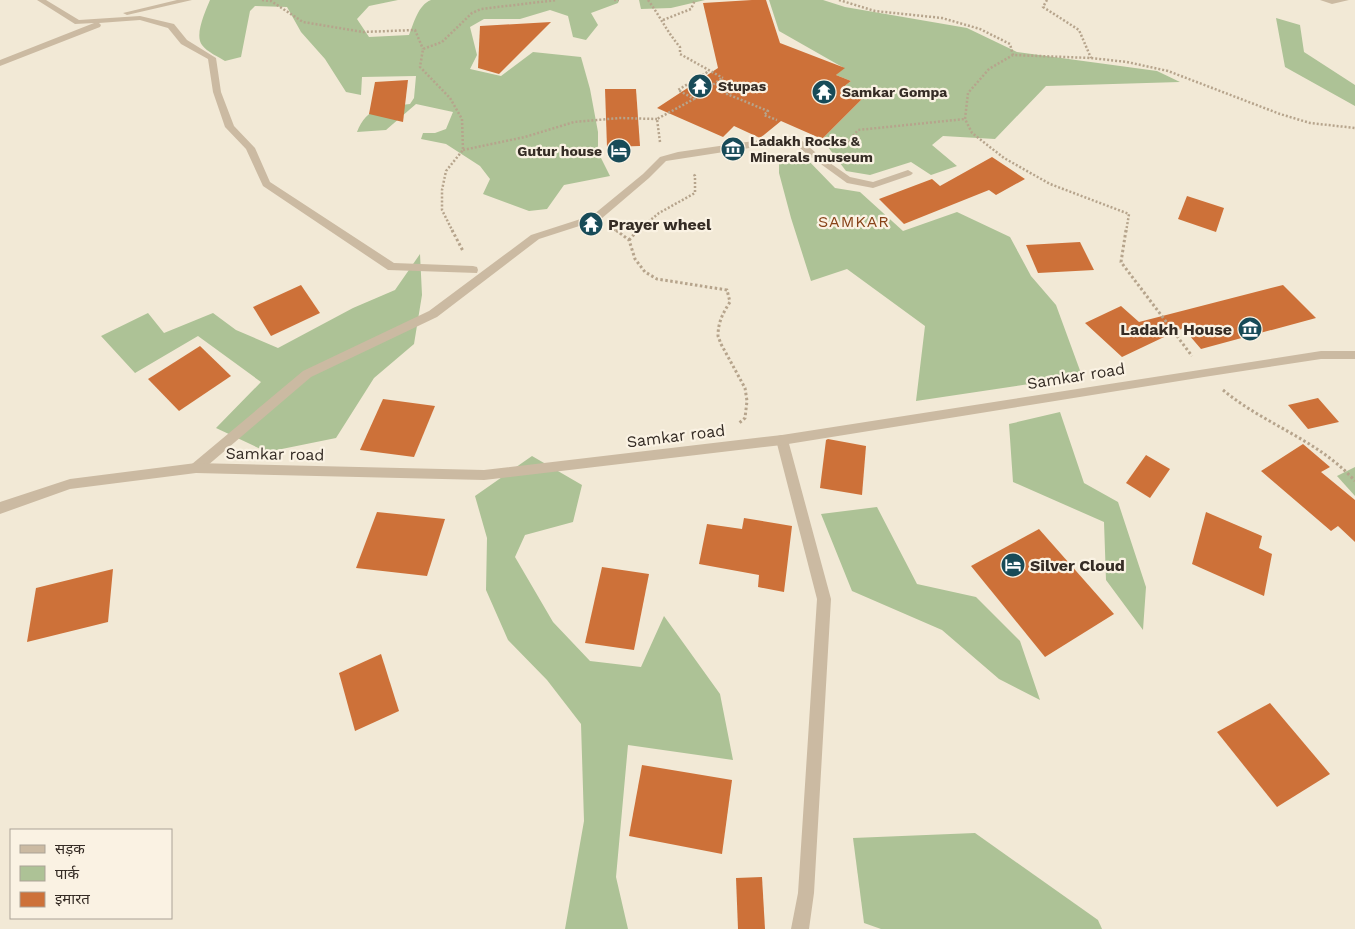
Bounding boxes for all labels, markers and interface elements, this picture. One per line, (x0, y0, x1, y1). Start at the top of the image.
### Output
temple icon: Stupas (687, 73, 713, 99)
place label: Stupas (718, 78, 767, 94)
temple icon: Samkar Gompa (811, 79, 837, 105)
place label: Samkar Gompa (842, 84, 948, 100)
place label: Ladakh Rocks & Minerals museum (750, 133, 873, 165)
museum icon: Ladakh Rocks & Minerals museum (720, 136, 746, 162)
hotel icon: Gutur house (606, 138, 632, 164)
place label: Gutur house (517, 143, 602, 159)
temple icon: Prayer wheel (578, 211, 604, 237)
district label: SAMKAR (818, 212, 890, 231)
place label: Prayer wheel (608, 215, 712, 234)
museum icon: Ladakh House (1237, 316, 1263, 342)
place label: Ladakh House (1120, 320, 1232, 339)
street label: Samkar road (1026, 359, 1126, 393)
street label: Samkar road (626, 421, 726, 451)
street label: Samkar road (225, 444, 325, 464)
hotel icon: Silver Cloud (1000, 552, 1026, 578)
place label: Silver Cloud (1030, 556, 1125, 575)
legend (10, 829, 172, 919)
text: सड़क (55, 840, 85, 858)
text: पार्क (55, 865, 79, 883)
text: इमारत (55, 890, 90, 908)

